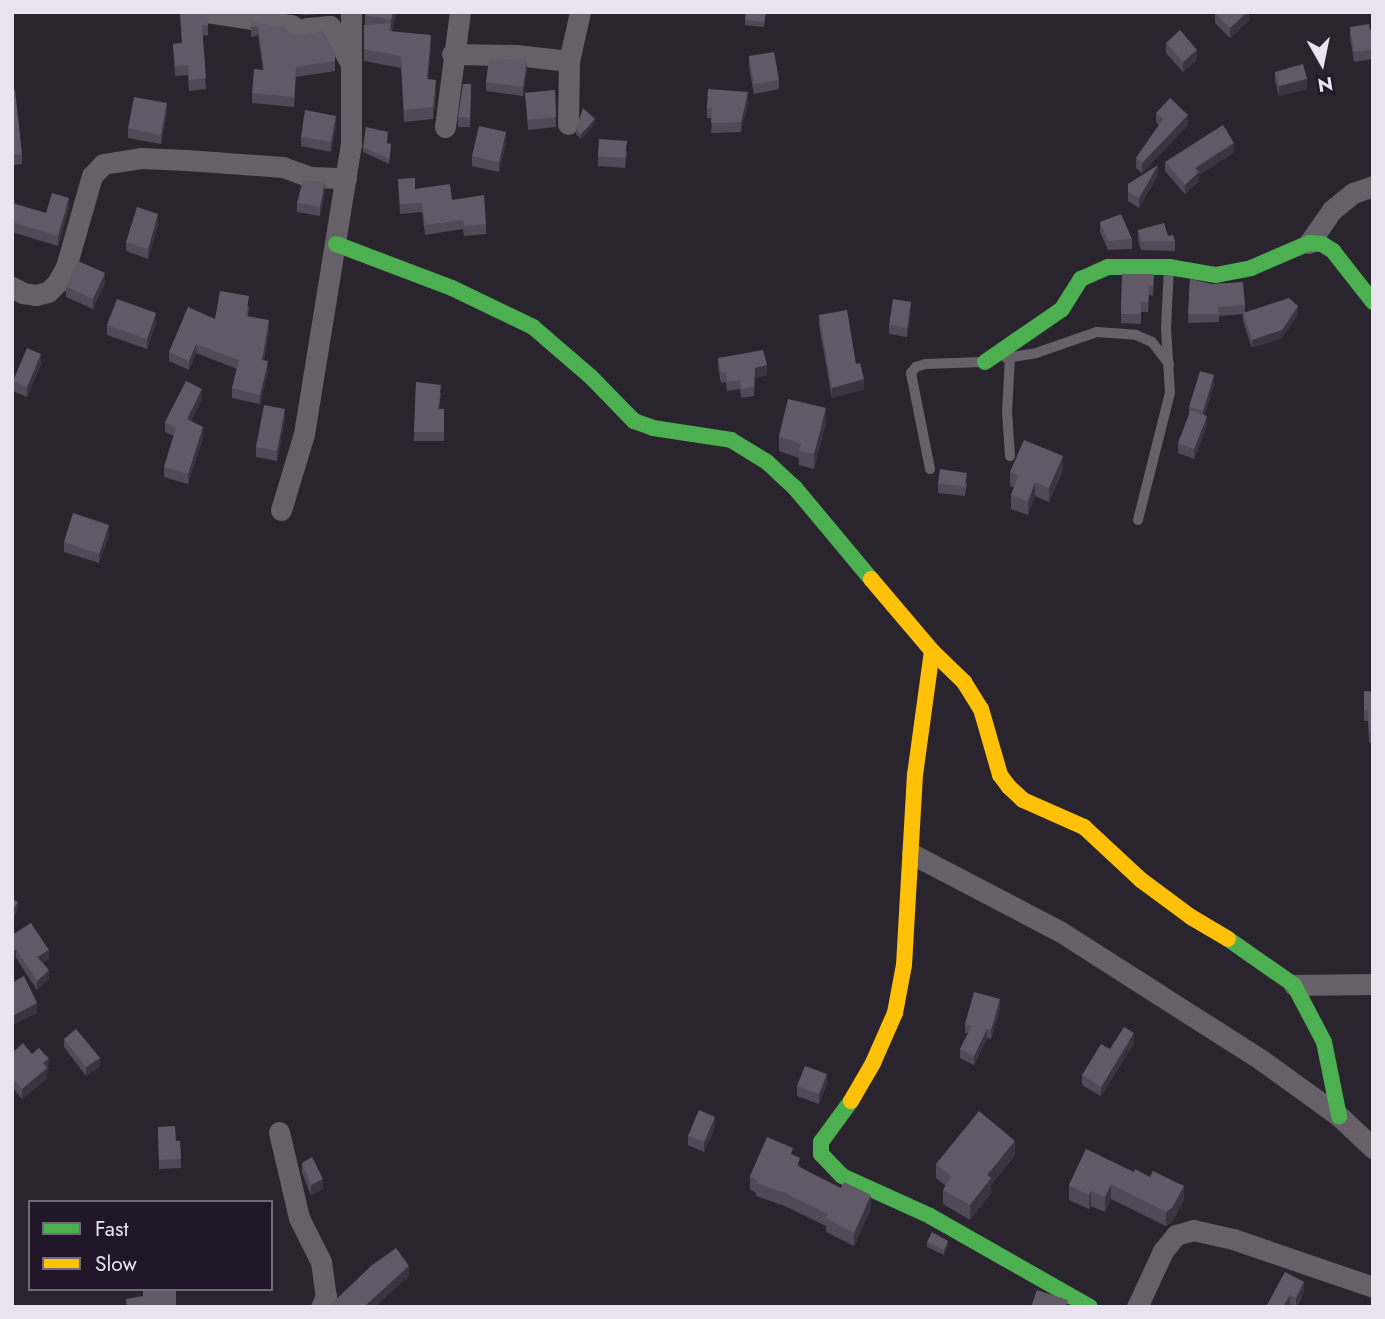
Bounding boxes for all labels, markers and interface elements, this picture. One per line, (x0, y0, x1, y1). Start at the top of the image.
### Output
north arrow (1287, 28, 1357, 98)
text: N (1316, 70, 1335, 99)
legend (28, 1200, 273, 1291)
text: Fast (95, 1214, 128, 1244)
text: Slow (95, 1249, 137, 1279)

